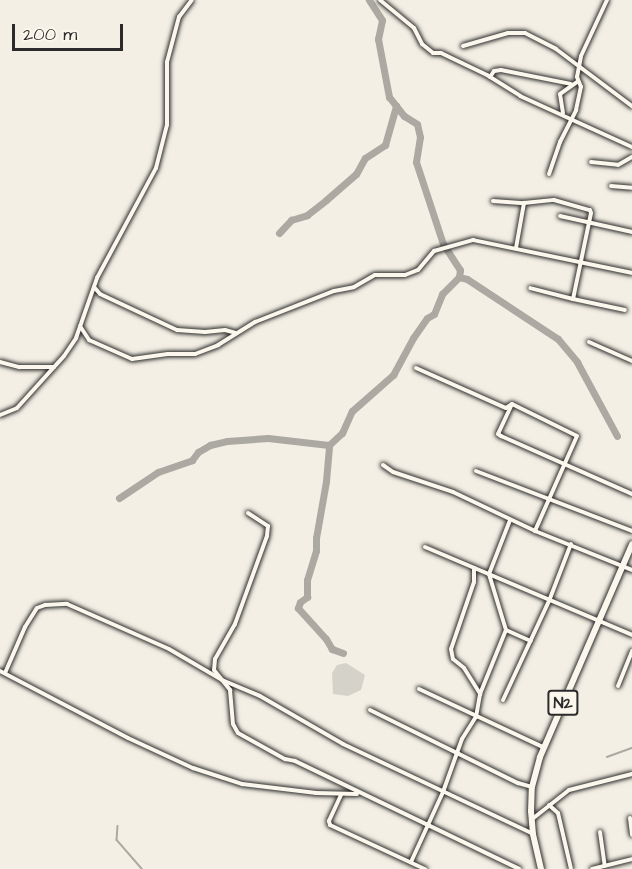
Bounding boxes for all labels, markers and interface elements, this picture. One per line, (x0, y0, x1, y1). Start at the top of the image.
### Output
scale bar (15, 12, 126, 50)
text: 200 m (23, 22, 77, 47)
road number: N2 (546, 690, 580, 716)

